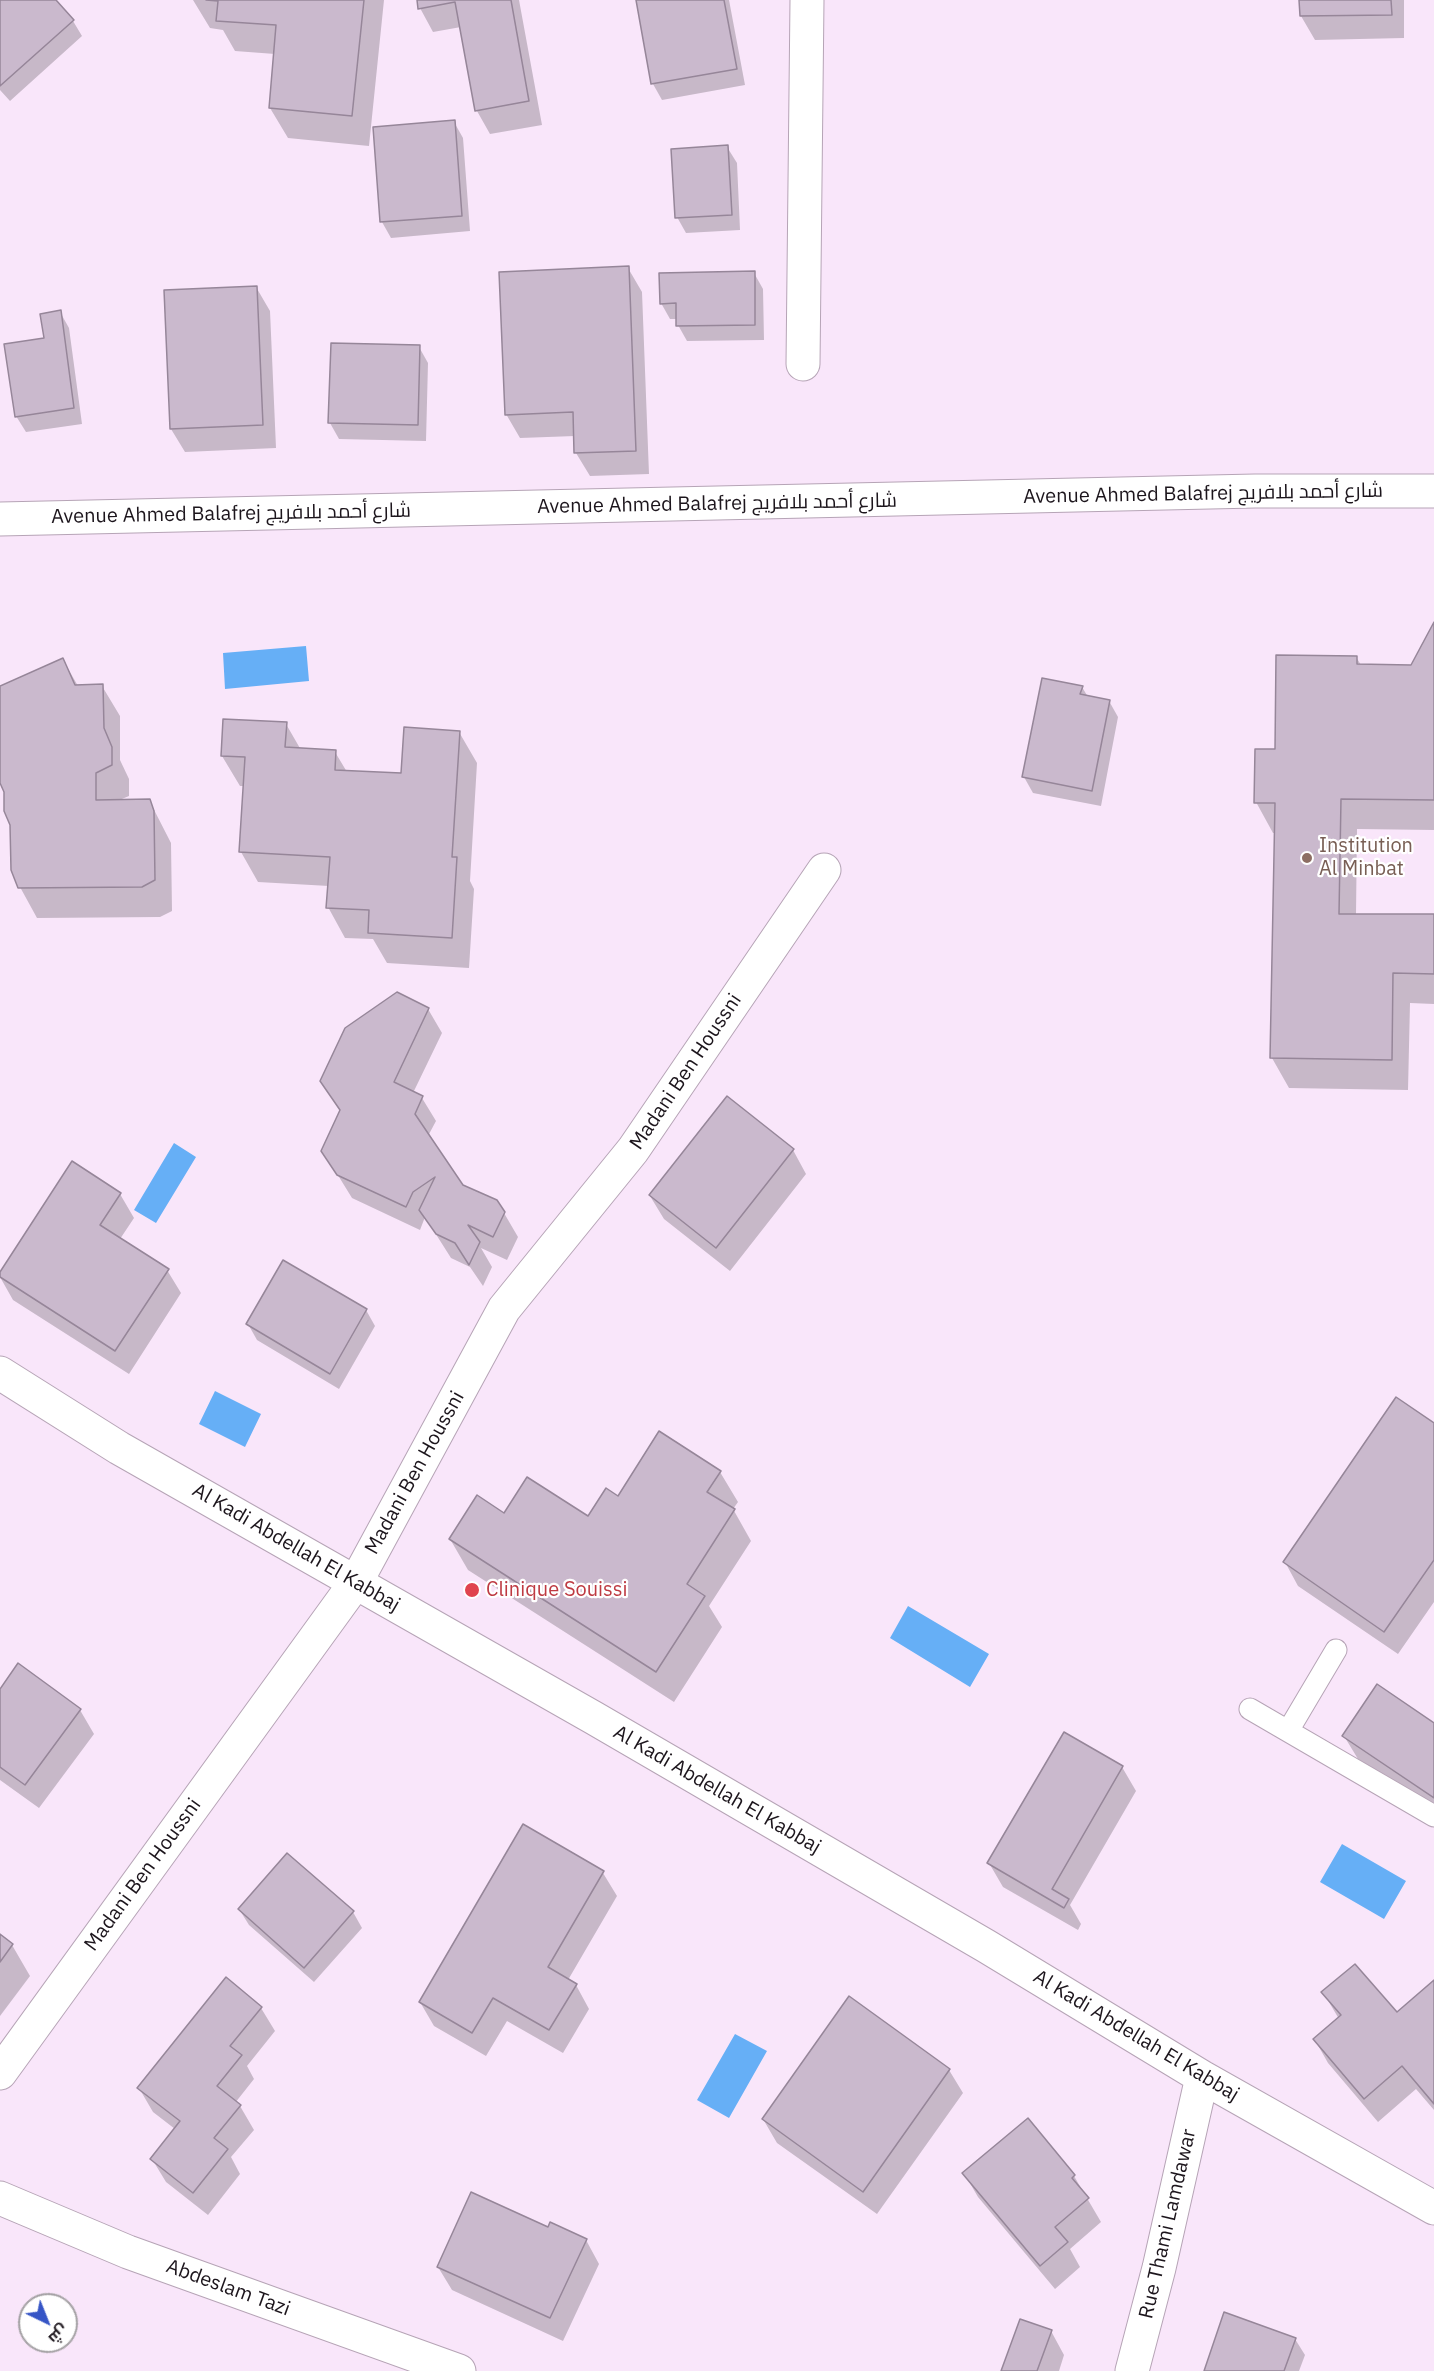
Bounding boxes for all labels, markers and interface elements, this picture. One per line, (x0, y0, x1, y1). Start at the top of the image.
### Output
street label: Avenue Ahmed Balafrej شارع أحمد بلافريج (1023, 479, 1383, 509)
street label: Avenue Ahmed Balafrej شارع أحمد بلافريج (537, 489, 897, 519)
street label: Avenue Ahmed Balafrej شارع أحمد بلافريج (51, 499, 411, 529)
place label: Institution Al Minbat (1319, 834, 1413, 881)
marker: Institution Al Minbat (1300, 851, 1314, 865)
street label: Madani Ben Houssni (625, 990, 747, 1154)
street label: Madani Ben Houssni (360, 1387, 470, 1559)
street label: Al Kadi Abdellah El Kabbaj (188, 1479, 404, 1617)
place label: Clinique Souissi (486, 1578, 627, 1602)
marker: Clinique Souissi (463, 1581, 481, 1599)
street label: Al Kadi Abdellah El Kabbaj (609, 1721, 825, 1859)
street label: Madani Ben Houssni (80, 1794, 206, 1956)
street label: Al Kadi Abdellah El Kabbaj (1029, 1965, 1243, 2107)
street label: Rue Thami Lamdawar (1134, 2127, 1202, 2321)
street label: Abdeslam Tazi (163, 2254, 293, 2322)
north arrow (18, 2293, 78, 2353)
text: ش (45, 2320, 73, 2349)

